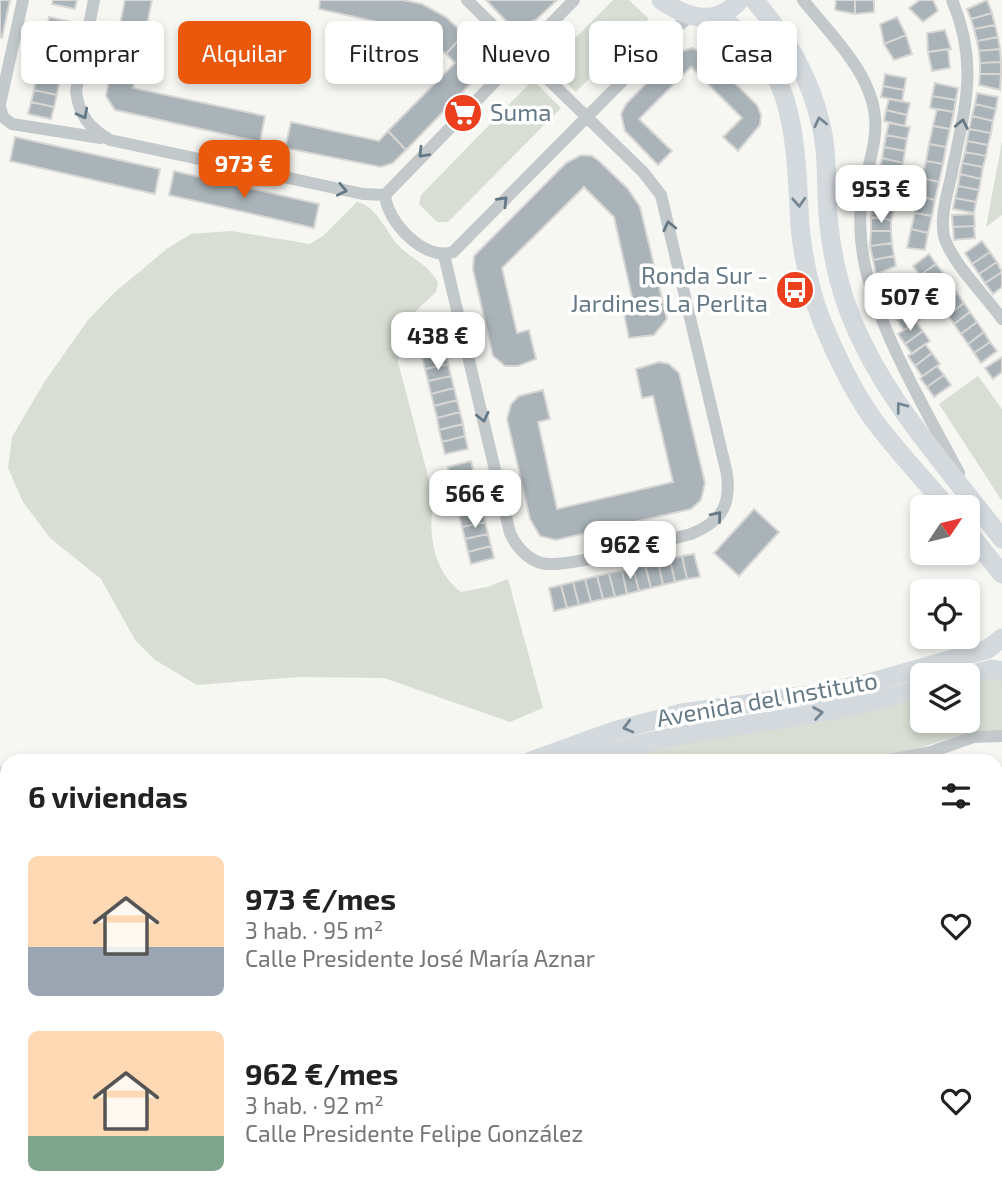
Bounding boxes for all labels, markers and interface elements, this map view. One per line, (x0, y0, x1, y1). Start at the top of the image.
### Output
chip: Comprar (21, 21, 164, 84)
chip: Alquilar (178, 21, 311, 84)
chip: Filtros (325, 21, 443, 84)
chip: Nuevo (457, 21, 575, 84)
chip: Piso (589, 21, 683, 84)
chip: Casa (697, 21, 797, 84)
supermarket icon: Suma (442, 92, 484, 134)
place label: Suma (490, 97, 551, 126)
one-way arrow (74, 106, 88, 119)
one-way arrow (814, 116, 828, 128)
one-way arrow (953, 118, 968, 130)
pin: 973 € (195, 140, 293, 200)
one-way arrow (419, 145, 432, 158)
text: 973 € (215, 149, 273, 177)
pin: 953 € (832, 166, 930, 225)
text: 953 € (851, 174, 911, 202)
one-way arrow (336, 181, 348, 196)
one-way arrow (495, 196, 508, 209)
one-way arrow (792, 197, 807, 208)
one-way arrow (662, 220, 677, 232)
place label: Ronda Sur - Jardines La Perlita (570, 260, 768, 317)
bus stop icon: Ronda Sur - Jardines La Perlita (774, 269, 816, 311)
pin: 507 € (861, 274, 959, 333)
text: 507 € (880, 282, 940, 310)
pin: 438 € (389, 312, 487, 372)
text: 438 € (407, 321, 469, 349)
one-way arrow (897, 402, 909, 414)
one-way arrow (474, 411, 489, 423)
pin: 566 € (426, 470, 524, 530)
text: 566 € (445, 479, 505, 507)
north arrow (910, 495, 980, 565)
map controls (910, 495, 980, 733)
one-way arrow (708, 512, 721, 524)
pin: 962 € (581, 522, 679, 581)
text: 962 € (600, 530, 660, 558)
button: locate (910, 579, 980, 649)
button: layers (910, 663, 980, 733)
street label: Avenida del Instituto (654, 665, 879, 732)
one-way arrow (812, 706, 824, 721)
one-way arrow (622, 719, 634, 733)
icon: filters (937, 777, 975, 815)
text: 6 viviendas (28, 778, 188, 814)
text: 973 €/mes (245, 880, 396, 916)
icon: home (84, 884, 168, 968)
icon: heart (937, 907, 975, 945)
text: 3 hab. · 95 m² (245, 916, 383, 944)
text: Calle Presidente José María Aznar (245, 944, 595, 972)
text: 962 €/mes (245, 1055, 398, 1091)
icon: home (84, 1059, 168, 1143)
icon: heart (937, 1082, 975, 1120)
text: 3 hab. · 92 m² (245, 1091, 384, 1119)
text: Calle Presidente Felipe González (245, 1119, 583, 1147)

